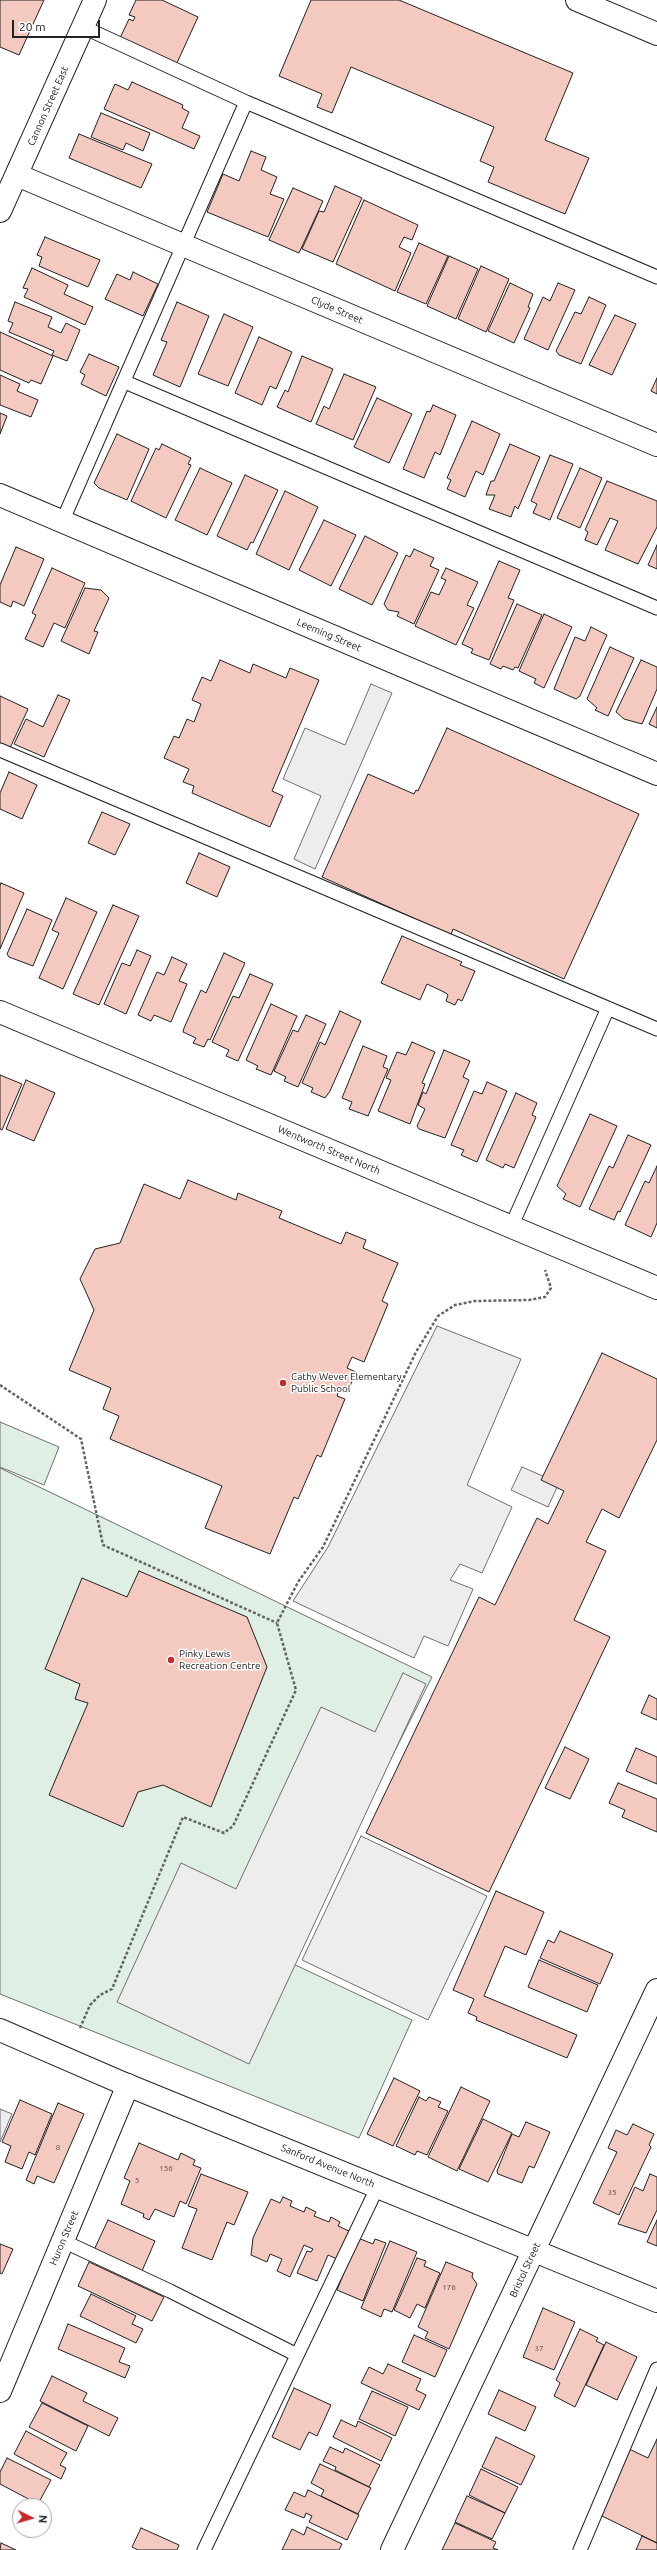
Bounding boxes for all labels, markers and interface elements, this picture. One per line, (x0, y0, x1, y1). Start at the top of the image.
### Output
scale bar (14, 12, 102, 38)
text: 20 m (19, 20, 46, 33)
street label: Cannon Street East (25, 64, 71, 148)
street label: Clyde Street (309, 294, 365, 326)
street label: Leeming Street (295, 616, 363, 654)
street label: Wentworth Street North (276, 1123, 382, 1177)
place label: Cathy Wever Elementary Public School (291, 1371, 401, 1394)
marker: Cathy Wever Elementary Public School (278, 1378, 288, 1388)
place label: Pinky Lewis Recreation Centre (179, 1648, 261, 1672)
marker: Pinky Lewis Recreation Centre (166, 1655, 176, 1665)
house number: 8 (56, 2142, 60, 2152)
street label: Sanford Avenue North (279, 2142, 377, 2190)
house number: 156 (159, 2163, 173, 2173)
house number: 5 (135, 2175, 139, 2185)
house number: 35 (607, 2187, 617, 2197)
street label: Huron Street (47, 2209, 81, 2267)
street label: Bristol Street (507, 2241, 543, 2299)
house number: 176 (442, 2282, 456, 2292)
house number: 37 (534, 2343, 544, 2353)
north arrow (12, 2498, 52, 2538)
text: N (37, 2514, 49, 2524)

